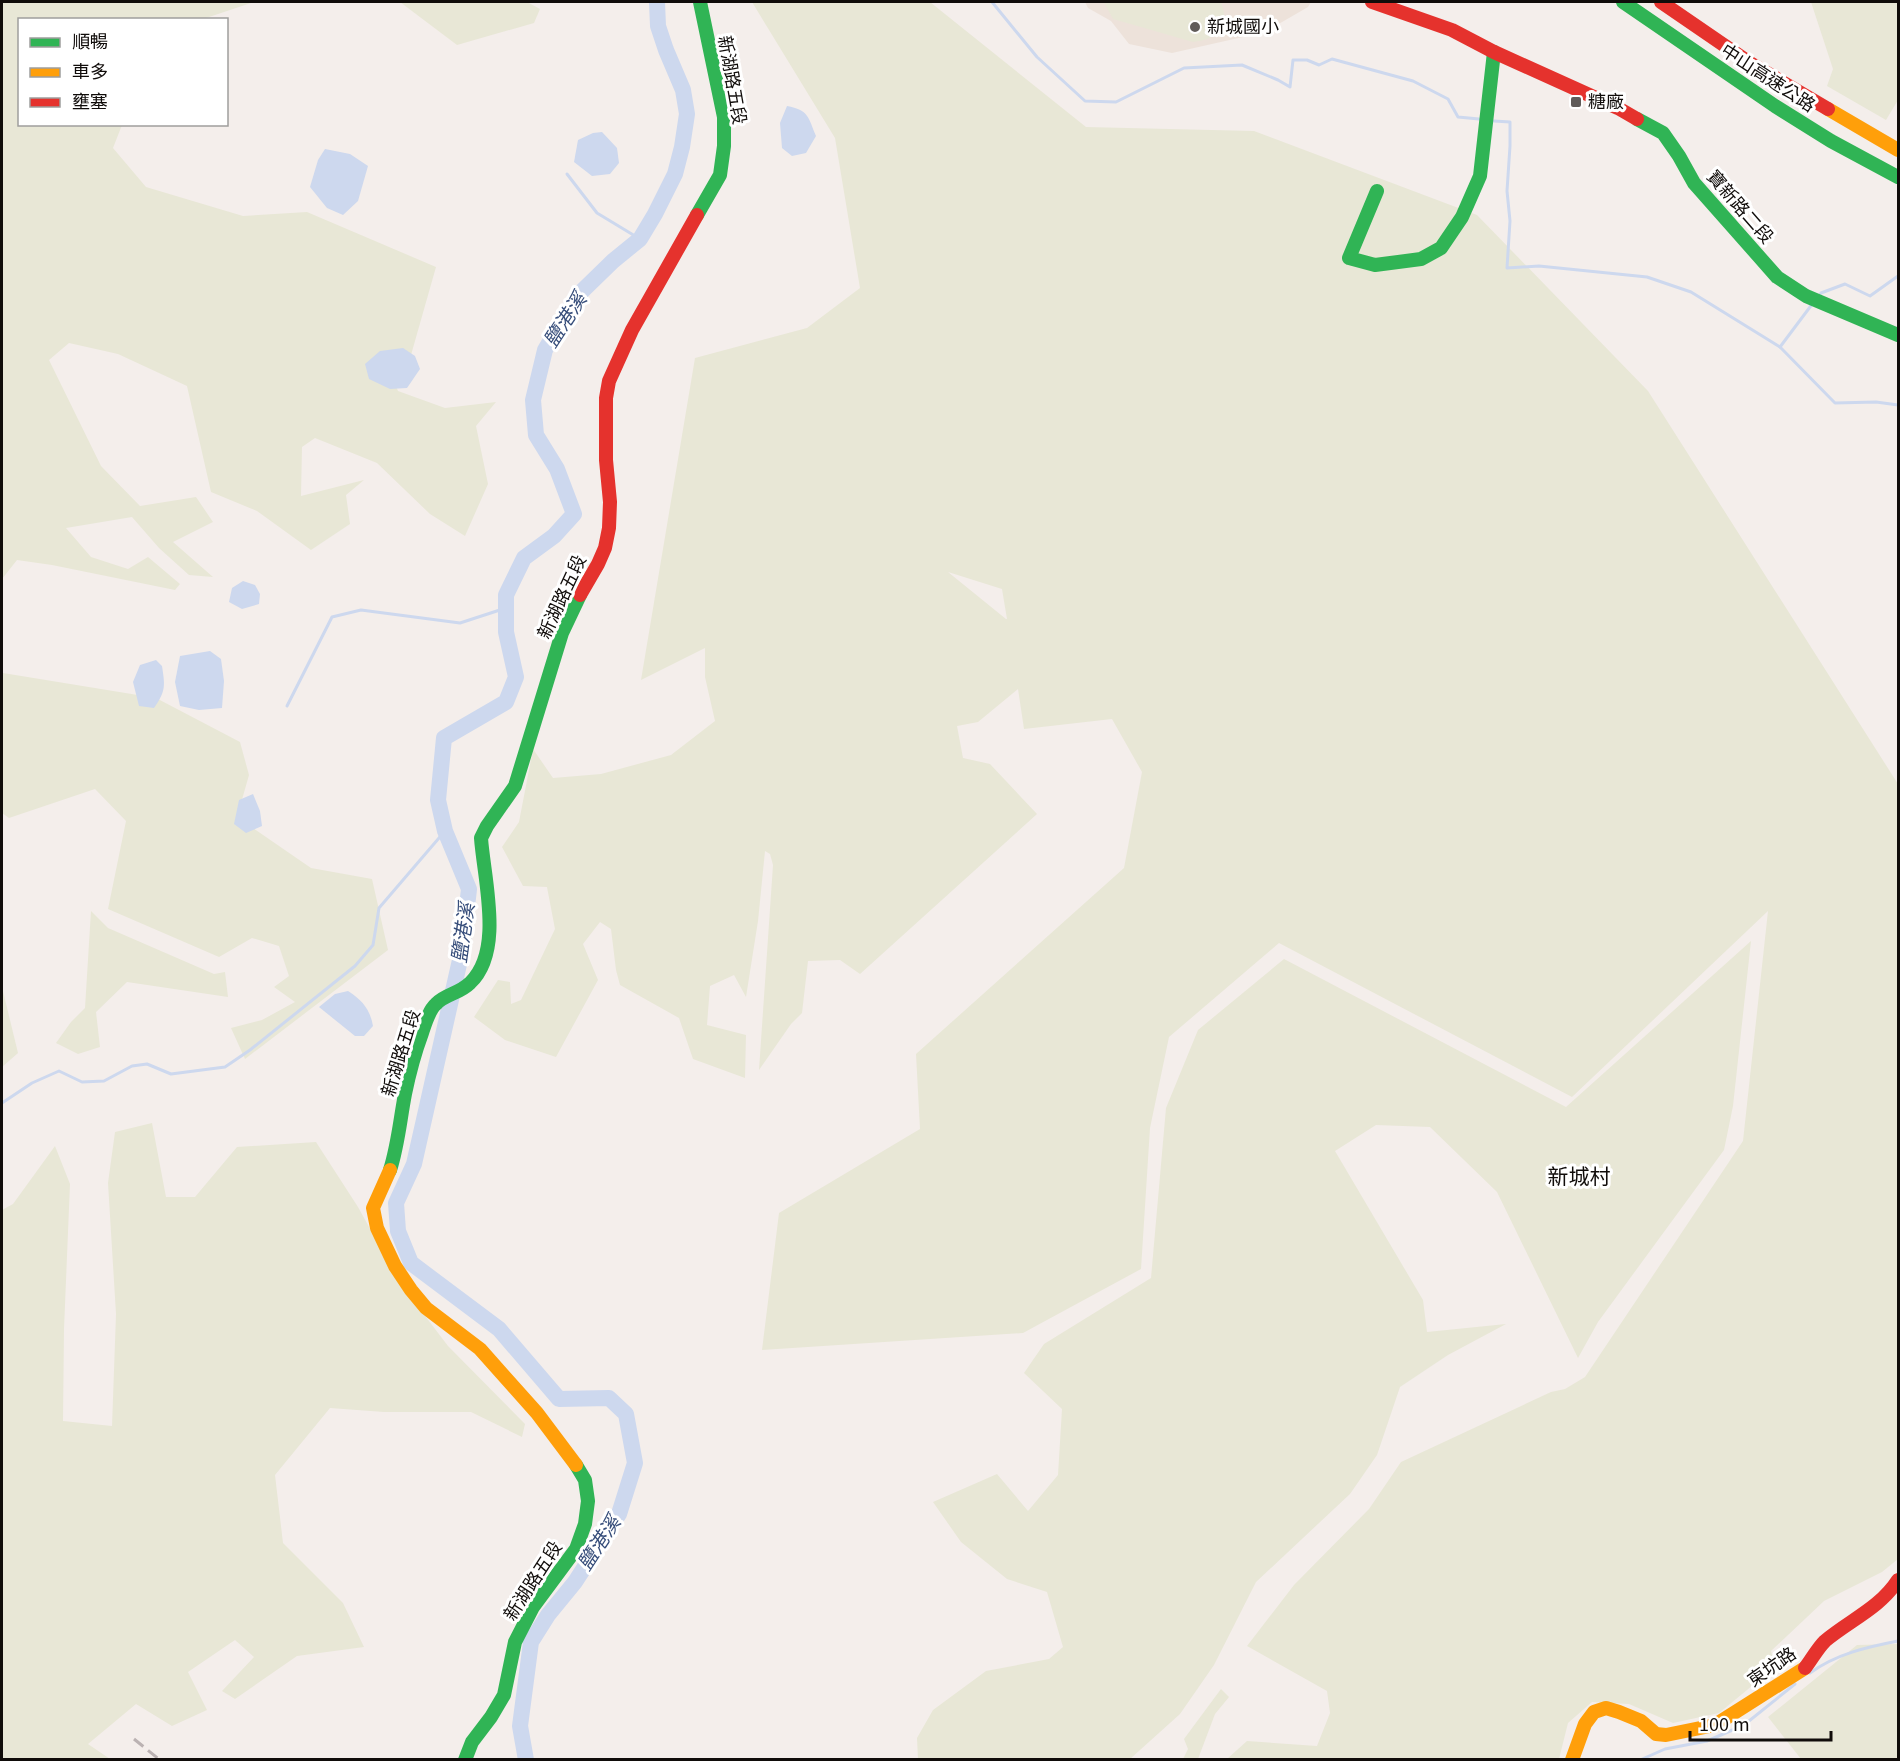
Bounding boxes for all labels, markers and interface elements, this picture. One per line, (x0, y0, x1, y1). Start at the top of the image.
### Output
place label: 新城國小 (1207, 12, 1279, 38)
legend (18, 18, 228, 126)
marker: 新城國小 (1188, 20, 1202, 34)
text: 順暢 (72, 27, 108, 53)
street label: 新湖路五段 (713, 33, 755, 126)
street label: 中山高速公路 (1717, 36, 1821, 117)
text: 車多 (72, 57, 108, 83)
text: 壅塞 (72, 87, 108, 113)
place label: 糖廠 (1588, 87, 1624, 113)
marker: 糖廠 (1569, 95, 1583, 109)
street label: 寶新路二段 (1702, 163, 1781, 248)
water label: 鹽港溪 (535, 284, 594, 352)
street label: 新湖路五段 (529, 550, 591, 642)
water label: 鹽港溪 (443, 898, 480, 965)
street label: 新湖路五段 (373, 1006, 425, 1099)
district label: 新城村 (1548, 1160, 1611, 1190)
water label: 鹽港溪 (569, 1507, 628, 1575)
street label: 新湖路五段 (496, 1535, 567, 1625)
street label: 東坑路 (1741, 1639, 1800, 1691)
scale bar (1690, 1704, 1831, 1742)
text: 100 m (1699, 1710, 1750, 1736)

